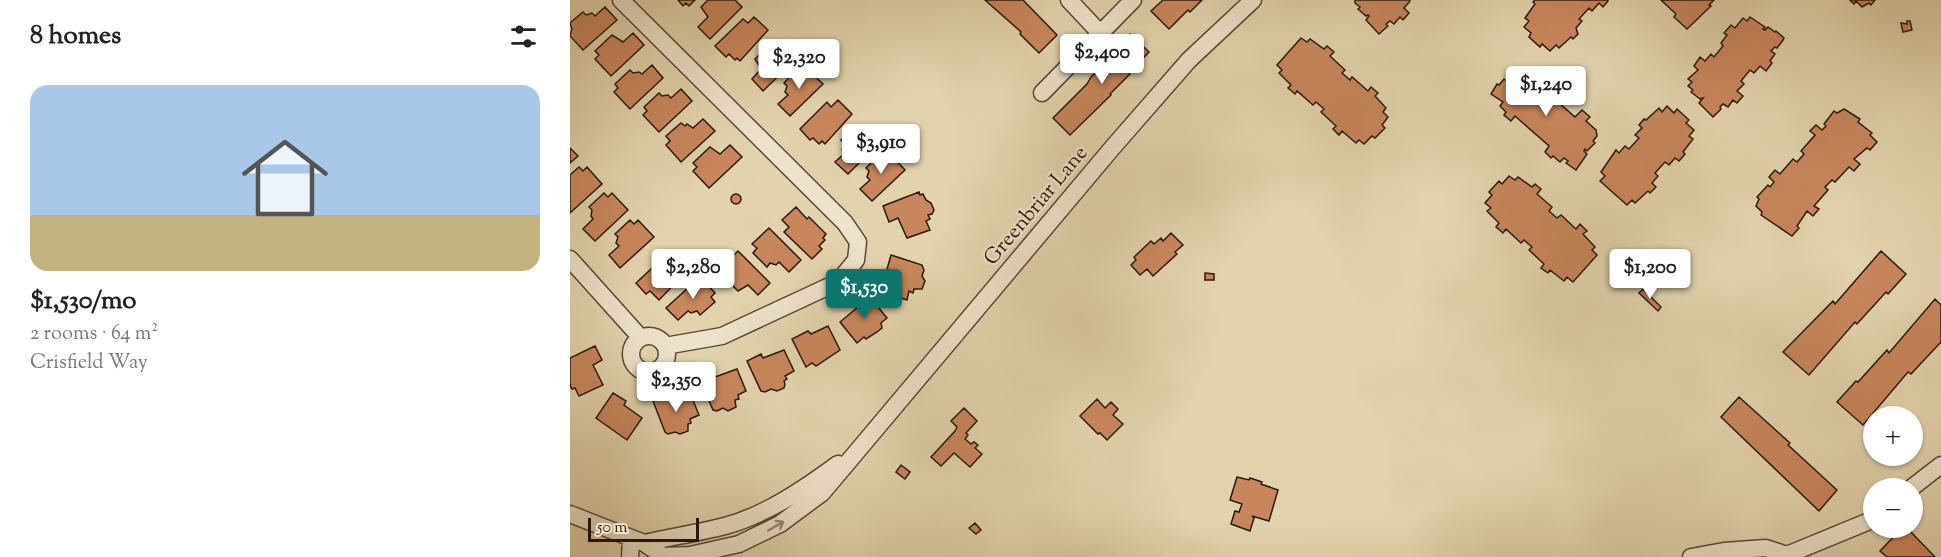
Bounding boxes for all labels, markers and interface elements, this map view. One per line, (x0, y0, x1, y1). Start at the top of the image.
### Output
text: 8 homes (30, 18, 121, 55)
icon: filters (507, 20, 540, 53)
pin: $2,400 (1053, 34, 1151, 85)
pin: $2,320 (750, 39, 848, 90)
text: $2,400 (1074, 39, 1130, 68)
text: $2,320 (772, 44, 826, 73)
pin: $1,240 (1497, 66, 1595, 117)
text: $1,240 (1520, 71, 1572, 100)
icon: home (231, 124, 339, 232)
pin: $3,910 (832, 124, 930, 175)
text: $3,910 (856, 129, 906, 158)
street label: Greenbriar Lane (977, 140, 1096, 273)
pin: $2,280 (644, 249, 742, 300)
pin: $1,200 (1601, 249, 1699, 300)
text: $2,280 (666, 254, 720, 283)
text: $1,200 (1624, 254, 1676, 283)
pin: $1,530 (815, 269, 913, 320)
text: $1,530 (840, 274, 888, 303)
text: $1,530/mo (30, 283, 137, 320)
text: 2 rooms · 64 m² (30, 320, 158, 349)
text: Crisfield Way (30, 349, 148, 378)
pin: $2,350 (627, 362, 725, 413)
text: $2,350 (651, 367, 701, 396)
map controls (1863, 406, 1923, 538)
button: + (1863, 406, 1923, 466)
button: − (1863, 478, 1923, 538)
scale bar (588, 515, 699, 542)
text: 50 m (597, 517, 628, 540)
one-way arrow (768, 519, 785, 531)

